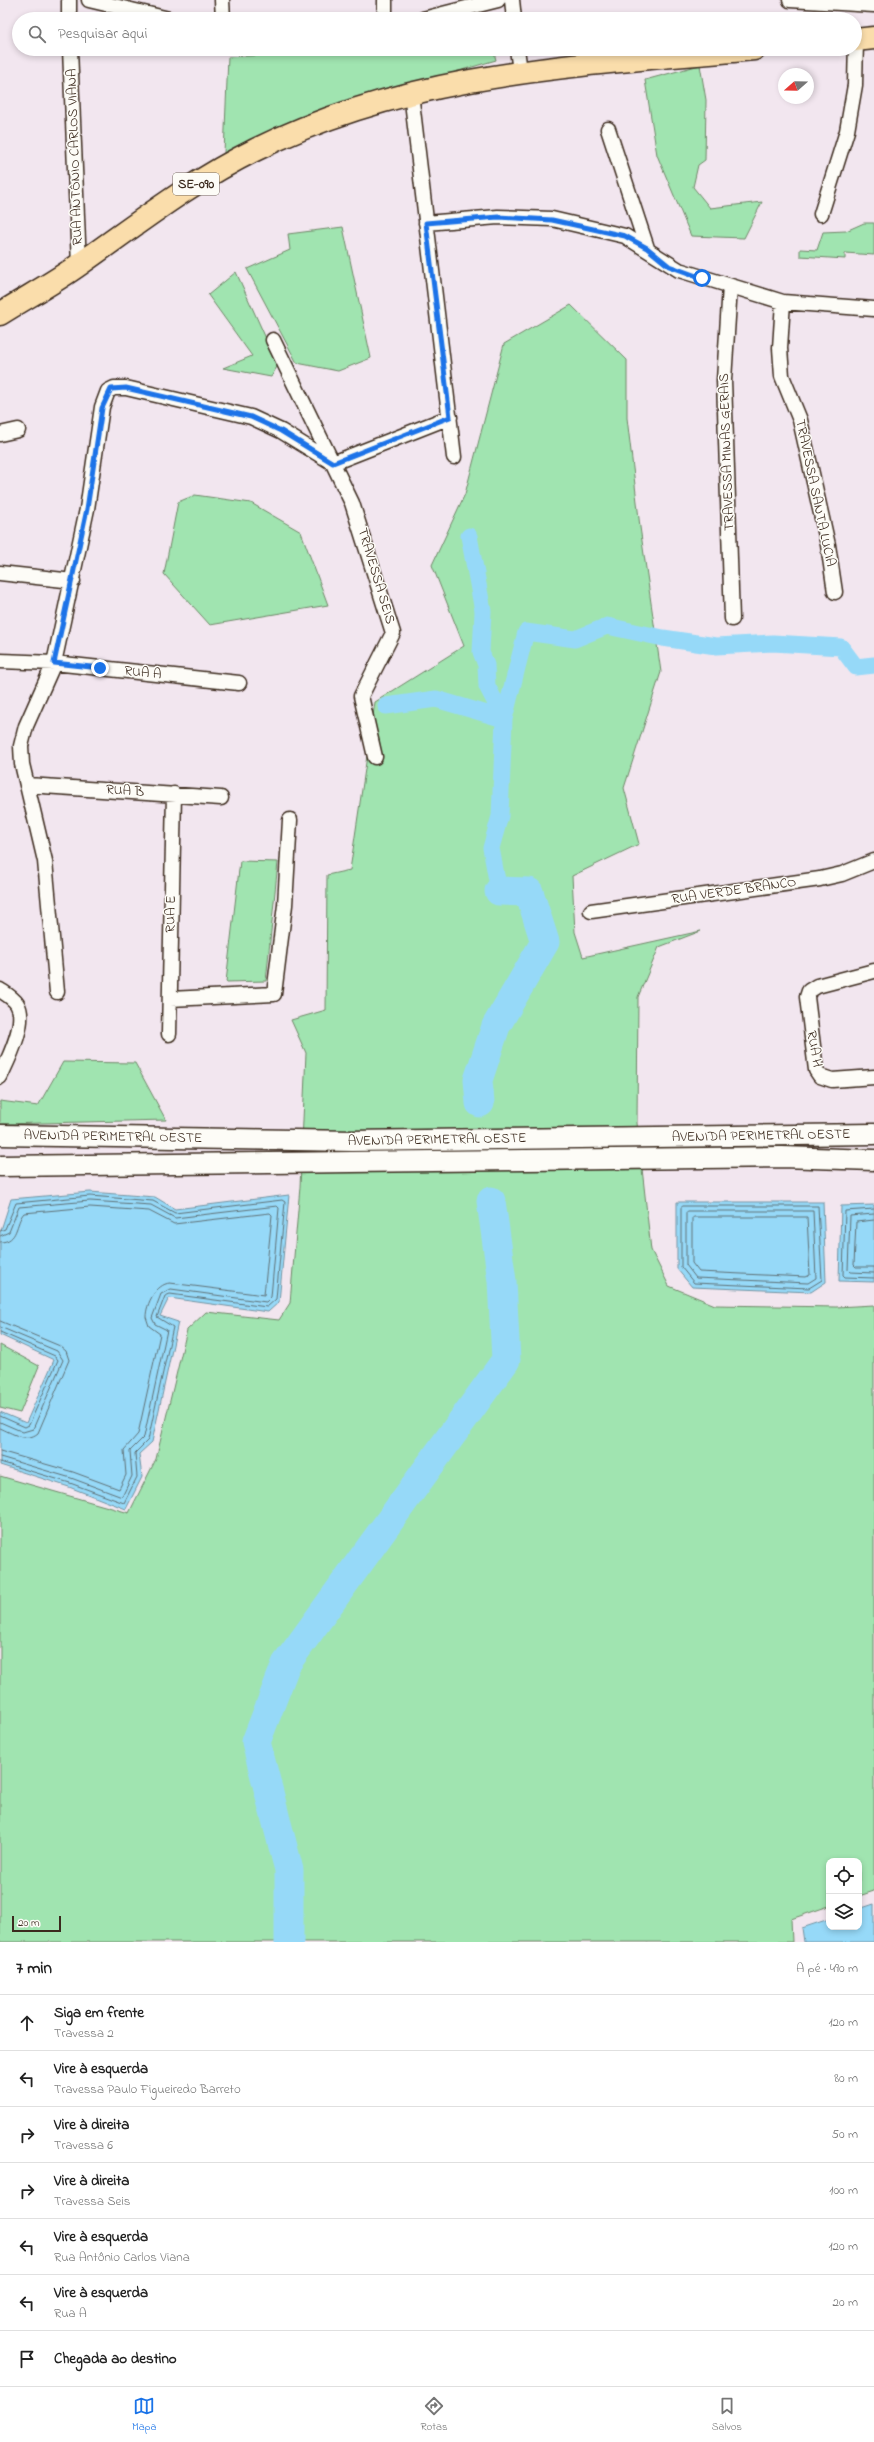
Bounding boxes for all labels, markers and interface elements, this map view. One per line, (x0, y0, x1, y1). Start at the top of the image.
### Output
search box (12, 12, 862, 56)
icon: search (26, 23, 48, 45)
text: Pesquisar aqui (58, 23, 147, 45)
street label: RUA ANTÔNIO CARLOS VIANA (61, 68, 89, 246)
north arrow (778, 68, 814, 104)
road number: SE-090 (173, 173, 219, 195)
route start (693, 269, 711, 287)
street label: TRAVESSA MINAS GERAIS (714, 373, 740, 531)
street label: TRAVESSA SANTA LUCIA (789, 417, 841, 569)
street label: TRAVESSA SEIS (351, 525, 401, 627)
route end (91, 659, 109, 677)
street label: RUA A (123, 661, 163, 685)
street label: RUA B (105, 779, 145, 803)
street label: RUA VERDE BRANCO (670, 872, 798, 910)
street label: RUA E (160, 895, 182, 933)
street label: RUA H (800, 1029, 828, 1069)
street label: AVENIDA PERIMETRAL OESTE (671, 1124, 851, 1148)
street label: AVENIDA PERIMETRAL OESTE (23, 1125, 203, 1149)
street label: AVENIDA PERIMETRAL OESTE (347, 1128, 527, 1152)
map controls (826, 1858, 862, 1930)
button: locate (826, 1858, 862, 1894)
button: layers (826, 1894, 862, 1930)
scale bar (12, 1914, 61, 1933)
text: 20 m (18, 1915, 40, 1931)
text: 7 min (16, 1956, 52, 1981)
text: A pé · 490 m (796, 1959, 858, 1978)
text: Siga em frente (54, 2002, 144, 2024)
icon: ahead (16, 2012, 38, 2034)
text: 120 m (828, 2013, 858, 2032)
text: Travessa 2 (54, 2024, 114, 2043)
text: Vire à esquerda (54, 2058, 148, 2080)
icon: left (16, 2068, 38, 2090)
text: 80 m (834, 2069, 858, 2088)
text: Travessa Paulo Figueiredo Barreto (54, 2080, 241, 2099)
text: Vire à direita (54, 2114, 129, 2136)
icon: right (16, 2124, 38, 2146)
text: 50 m (832, 2125, 858, 2144)
text: Travessa 6 (54, 2136, 113, 2155)
text: Vire à direita (54, 2170, 129, 2192)
icon: right (16, 2180, 38, 2202)
text: 100 m (829, 2181, 858, 2200)
text: Travessa Seis (54, 2192, 130, 2211)
text: Vire à esquerda (54, 2226, 148, 2248)
icon: left (16, 2236, 38, 2258)
text: 120 m (828, 2237, 858, 2256)
text: Rua Antônio Carlos Viana (54, 2248, 190, 2267)
text: Vire à esquerda (54, 2282, 148, 2304)
icon: left (16, 2292, 38, 2314)
text: 20 m (833, 2293, 858, 2312)
text: Rua A (54, 2304, 87, 2323)
icon: arrive (16, 2348, 38, 2370)
text: Chegada ao destino (54, 2348, 177, 2370)
tab: Mapa (132, 2395, 157, 2435)
tab: Rotas (421, 2395, 448, 2435)
tab: Salvos (712, 2395, 742, 2435)

